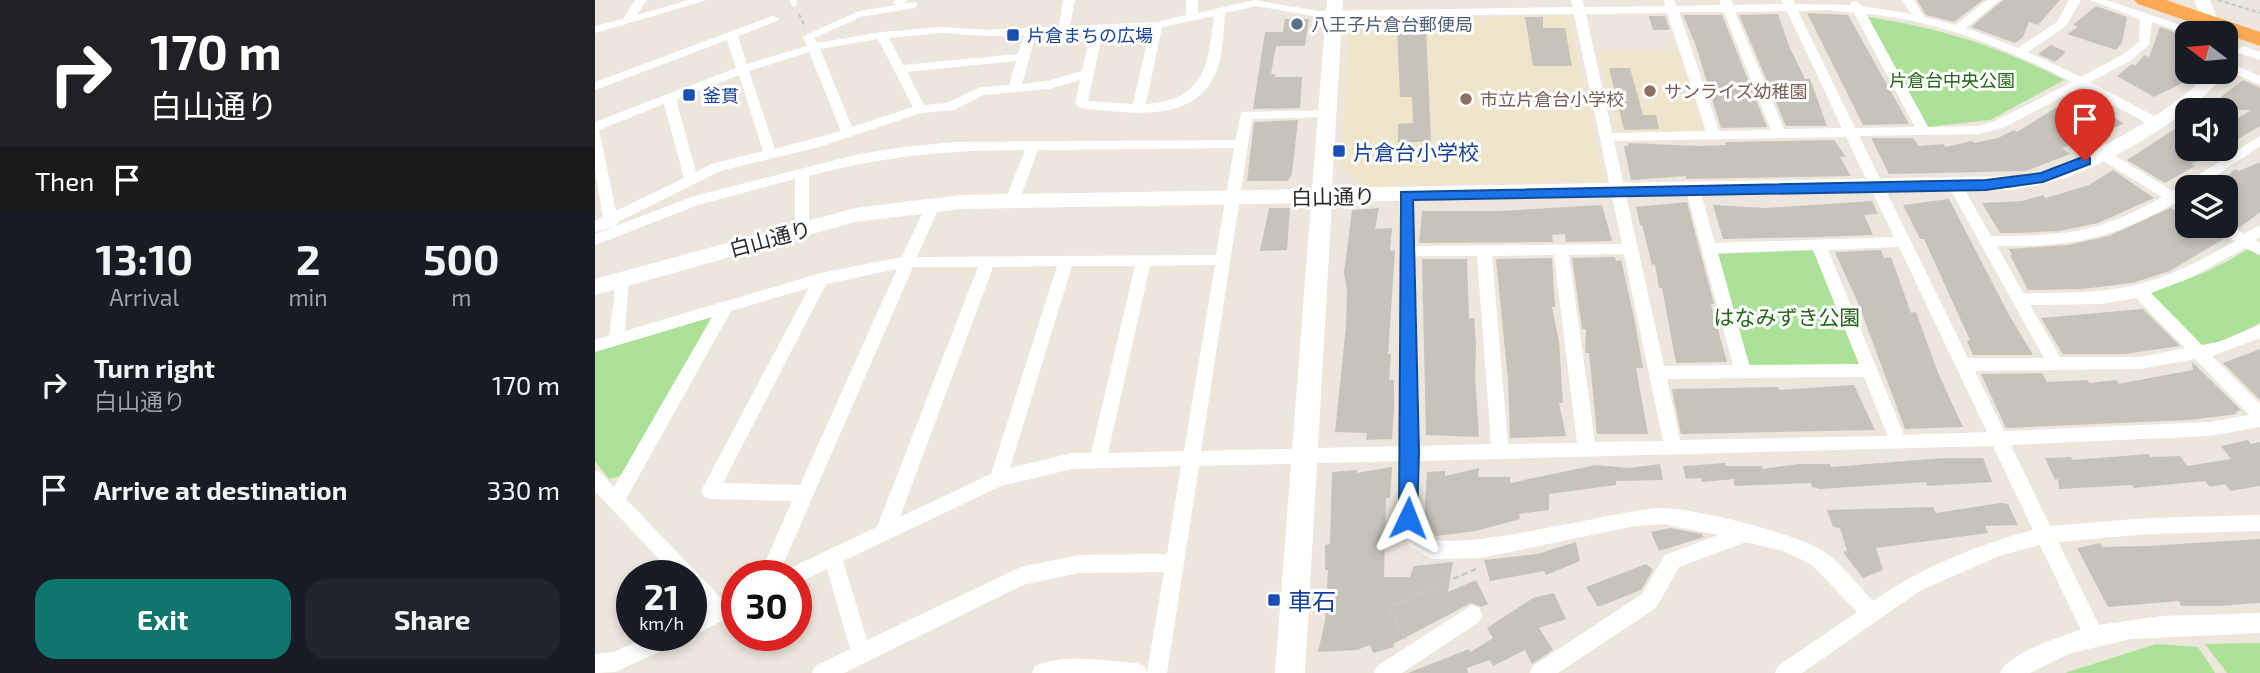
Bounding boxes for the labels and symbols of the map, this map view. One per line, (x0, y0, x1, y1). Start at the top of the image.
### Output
place label: 八王子片倉台郵便局 (1311, 13, 1473, 35)
marker: 八王子片倉台郵便局 (1289, 16, 1305, 32)
north arrow (2175, 21, 2238, 84)
place label: 片倉まちの広場 (1027, 24, 1153, 46)
marker: 片倉まちの広場 (1005, 27, 1021, 43)
park label: 片倉台中央公園 (1889, 69, 2015, 91)
place label: サンライズ幼稚園 (1664, 80, 1807, 102)
marker: サンライズ幼稚園 (1642, 83, 1658, 99)
place label: 釜貫 (703, 84, 739, 106)
marker: 釜貫 (681, 87, 697, 103)
place label: 市立片倉台小学校 (1480, 88, 1624, 110)
pin (2055, 89, 2115, 161)
marker: 市立片倉台小学校 (1458, 91, 1474, 107)
place label: 片倉台小学校 (1353, 139, 1479, 164)
marker: 片倉台小学校 (1331, 143, 1347, 159)
street label: 白山通り (1291, 183, 1375, 209)
street label: 白山通り (726, 215, 814, 261)
park label: はなみずき公園 (1714, 304, 1861, 329)
position arrow (1371, 481, 1445, 555)
speed limit sign: 30 (721, 560, 812, 651)
place label: 車石 (1288, 586, 1336, 615)
marker: 車石 (1266, 592, 1282, 608)

